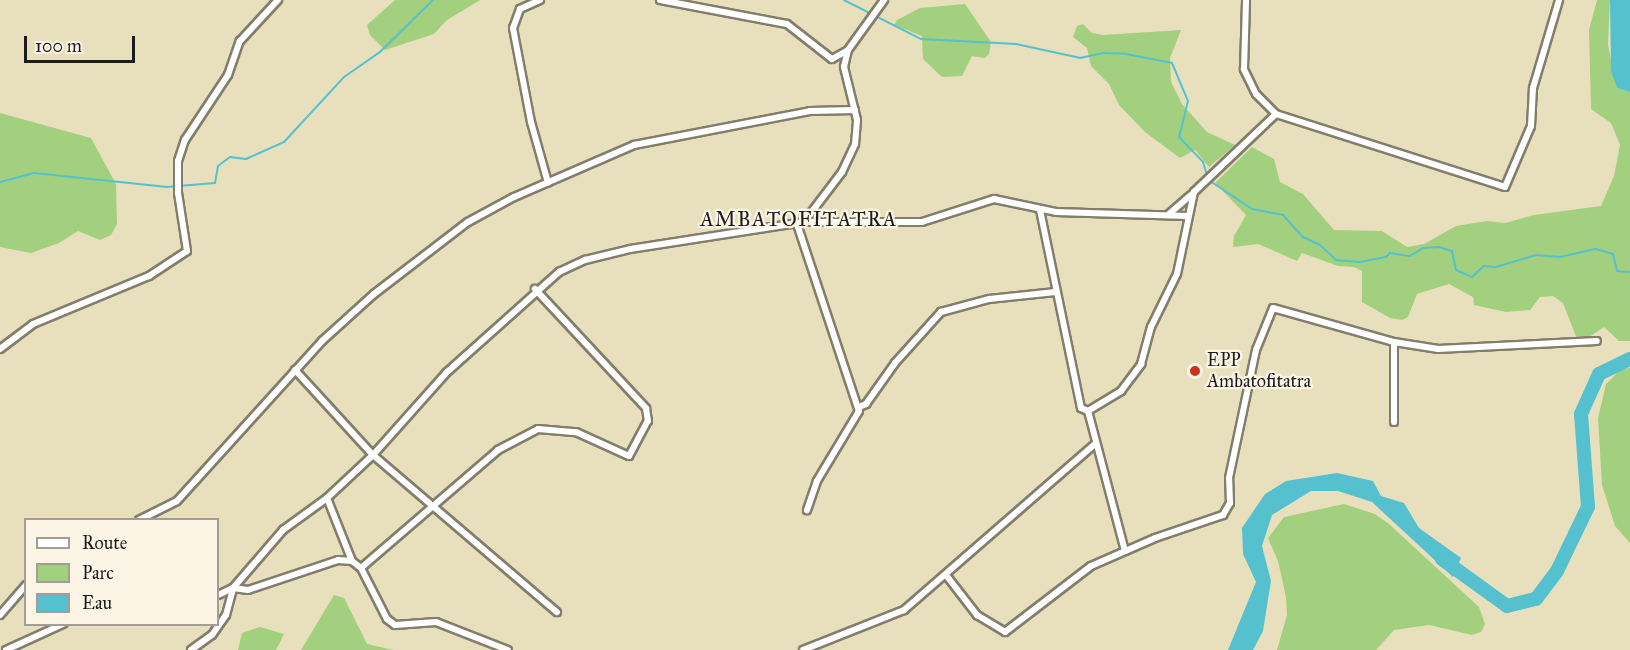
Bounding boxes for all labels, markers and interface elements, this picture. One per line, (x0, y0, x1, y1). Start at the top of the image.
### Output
scale bar (27, 24, 138, 62)
text: 100 m (35, 35, 82, 57)
district label: AMBATOFITATRA (700, 207, 898, 231)
place label: EPP Ambatofitatra (1207, 350, 1311, 392)
marker: EPP Ambatofitatra (1188, 364, 1202, 378)
legend (24, 518, 219, 626)
text: Route (82, 532, 127, 554)
text: Parc (82, 562, 114, 584)
text: Eau (82, 592, 112, 614)

